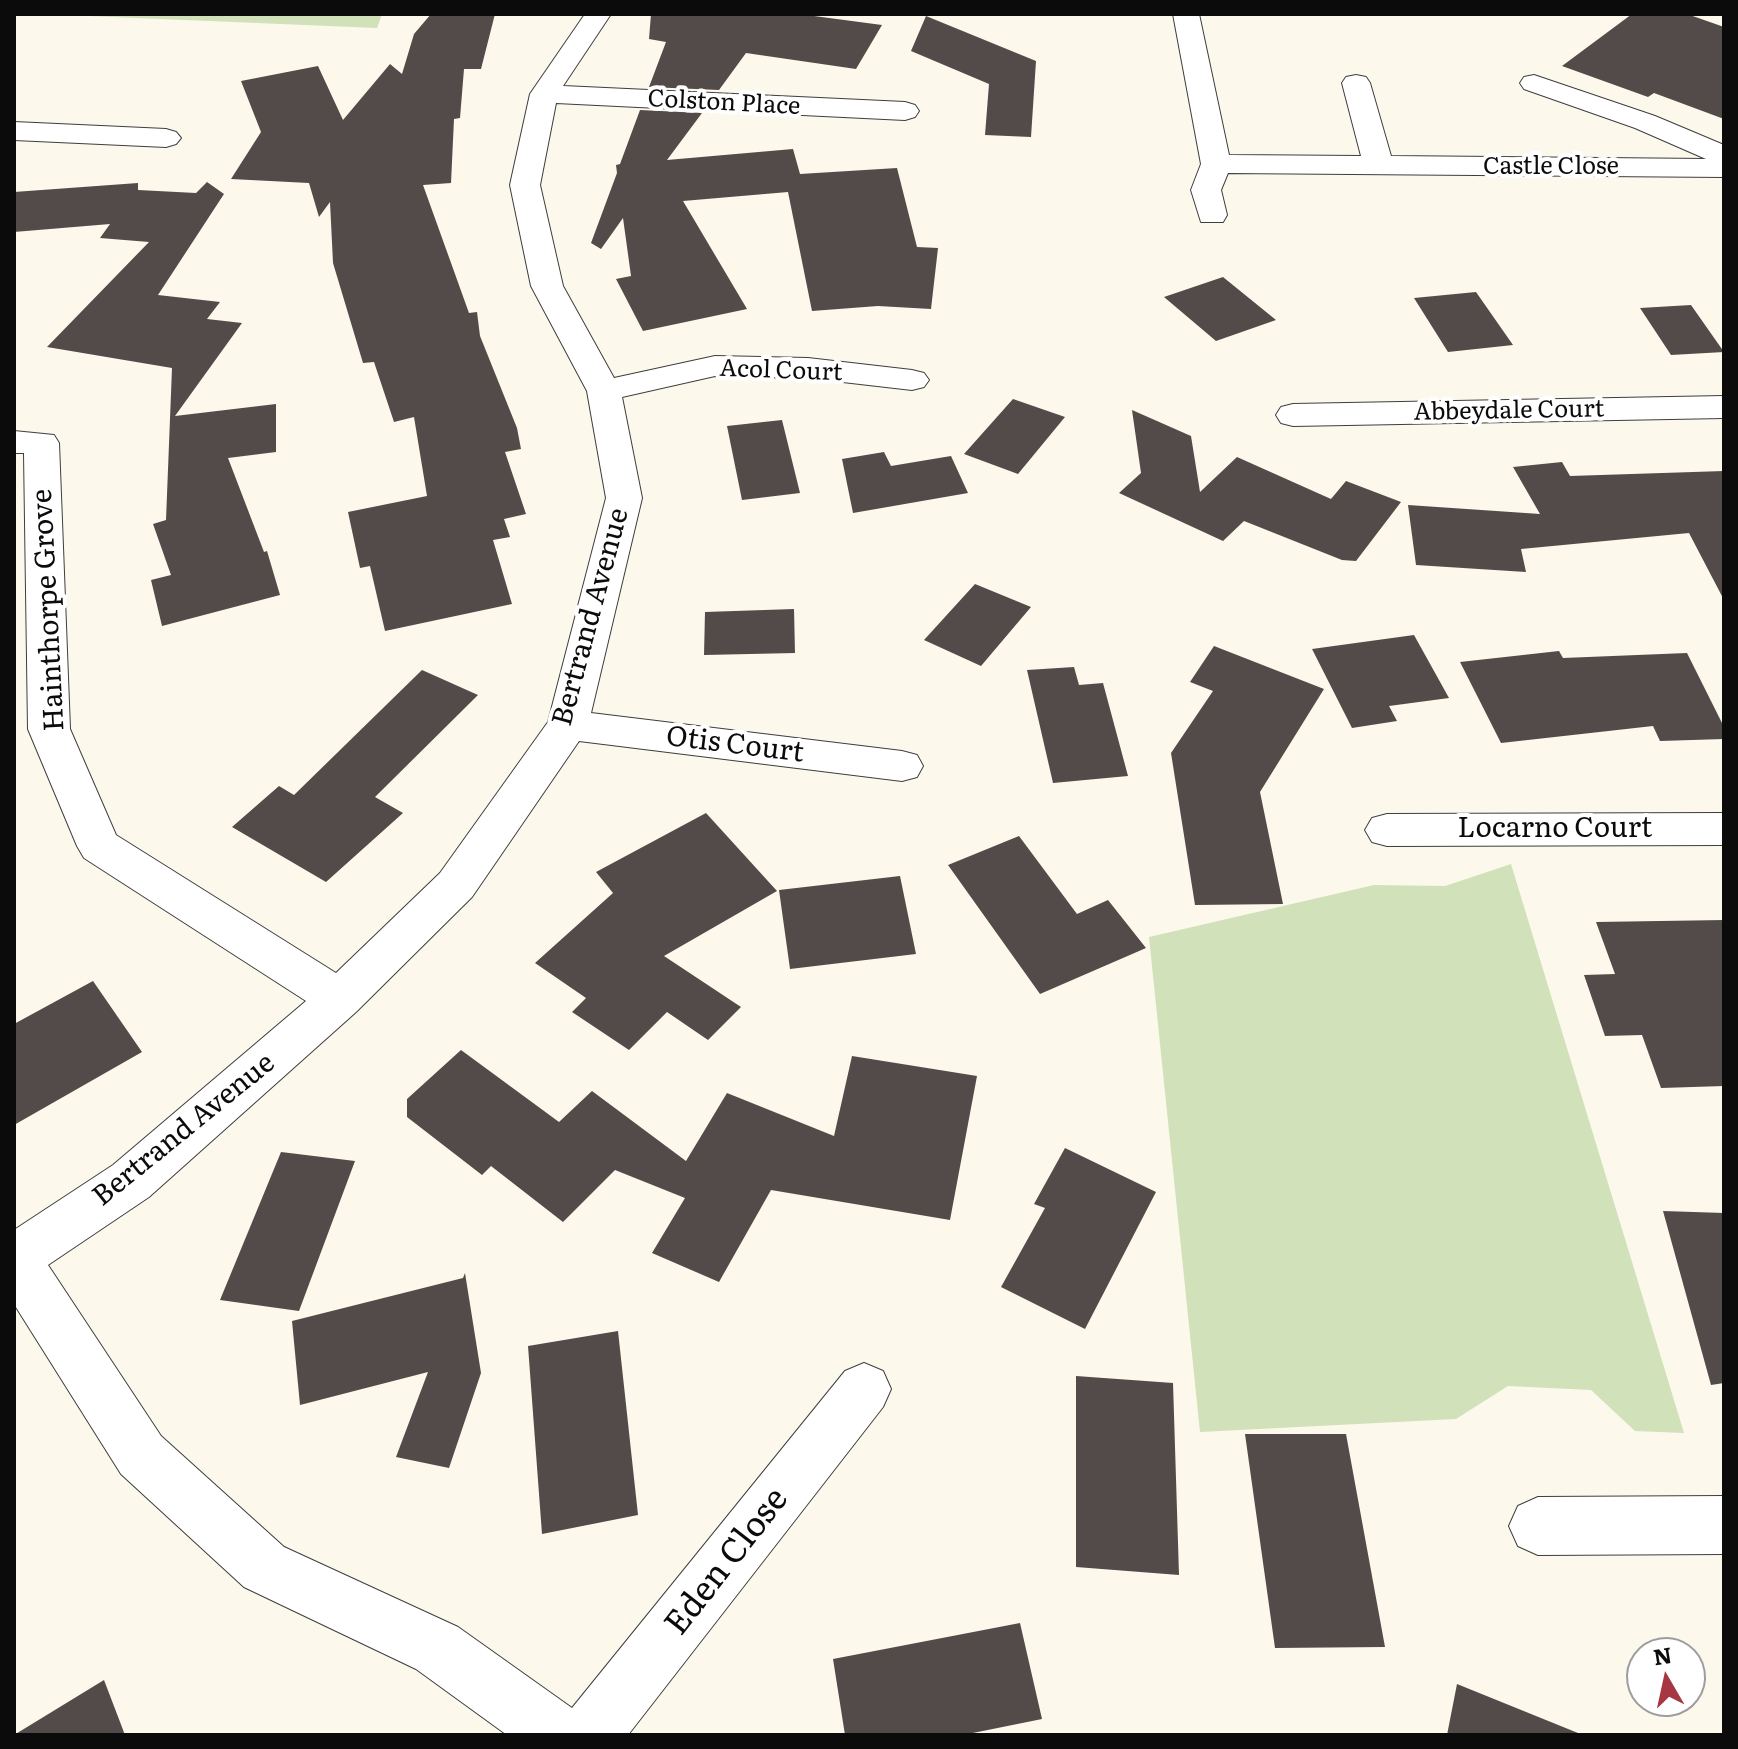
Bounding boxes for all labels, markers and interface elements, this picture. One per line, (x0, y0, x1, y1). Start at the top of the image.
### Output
street label: Colston Place (647, 85, 801, 121)
street label: Castle Close (1483, 153, 1619, 181)
street label: Acol Court (719, 354, 843, 388)
street label: Abbeydale Court (1413, 395, 1605, 427)
street label: Hainthorpe Grove (26, 488, 72, 732)
street label: Bertrand Avenue (546, 504, 636, 730)
street label: Otis Court (664, 720, 806, 770)
street label: Locarno Court (1458, 812, 1652, 846)
street label: Bertrand Avenue (86, 1046, 282, 1214)
street label: Eden Close (657, 1480, 797, 1644)
north arrow (1626, 1637, 1706, 1717)
text: N (1651, 1637, 1674, 1673)

